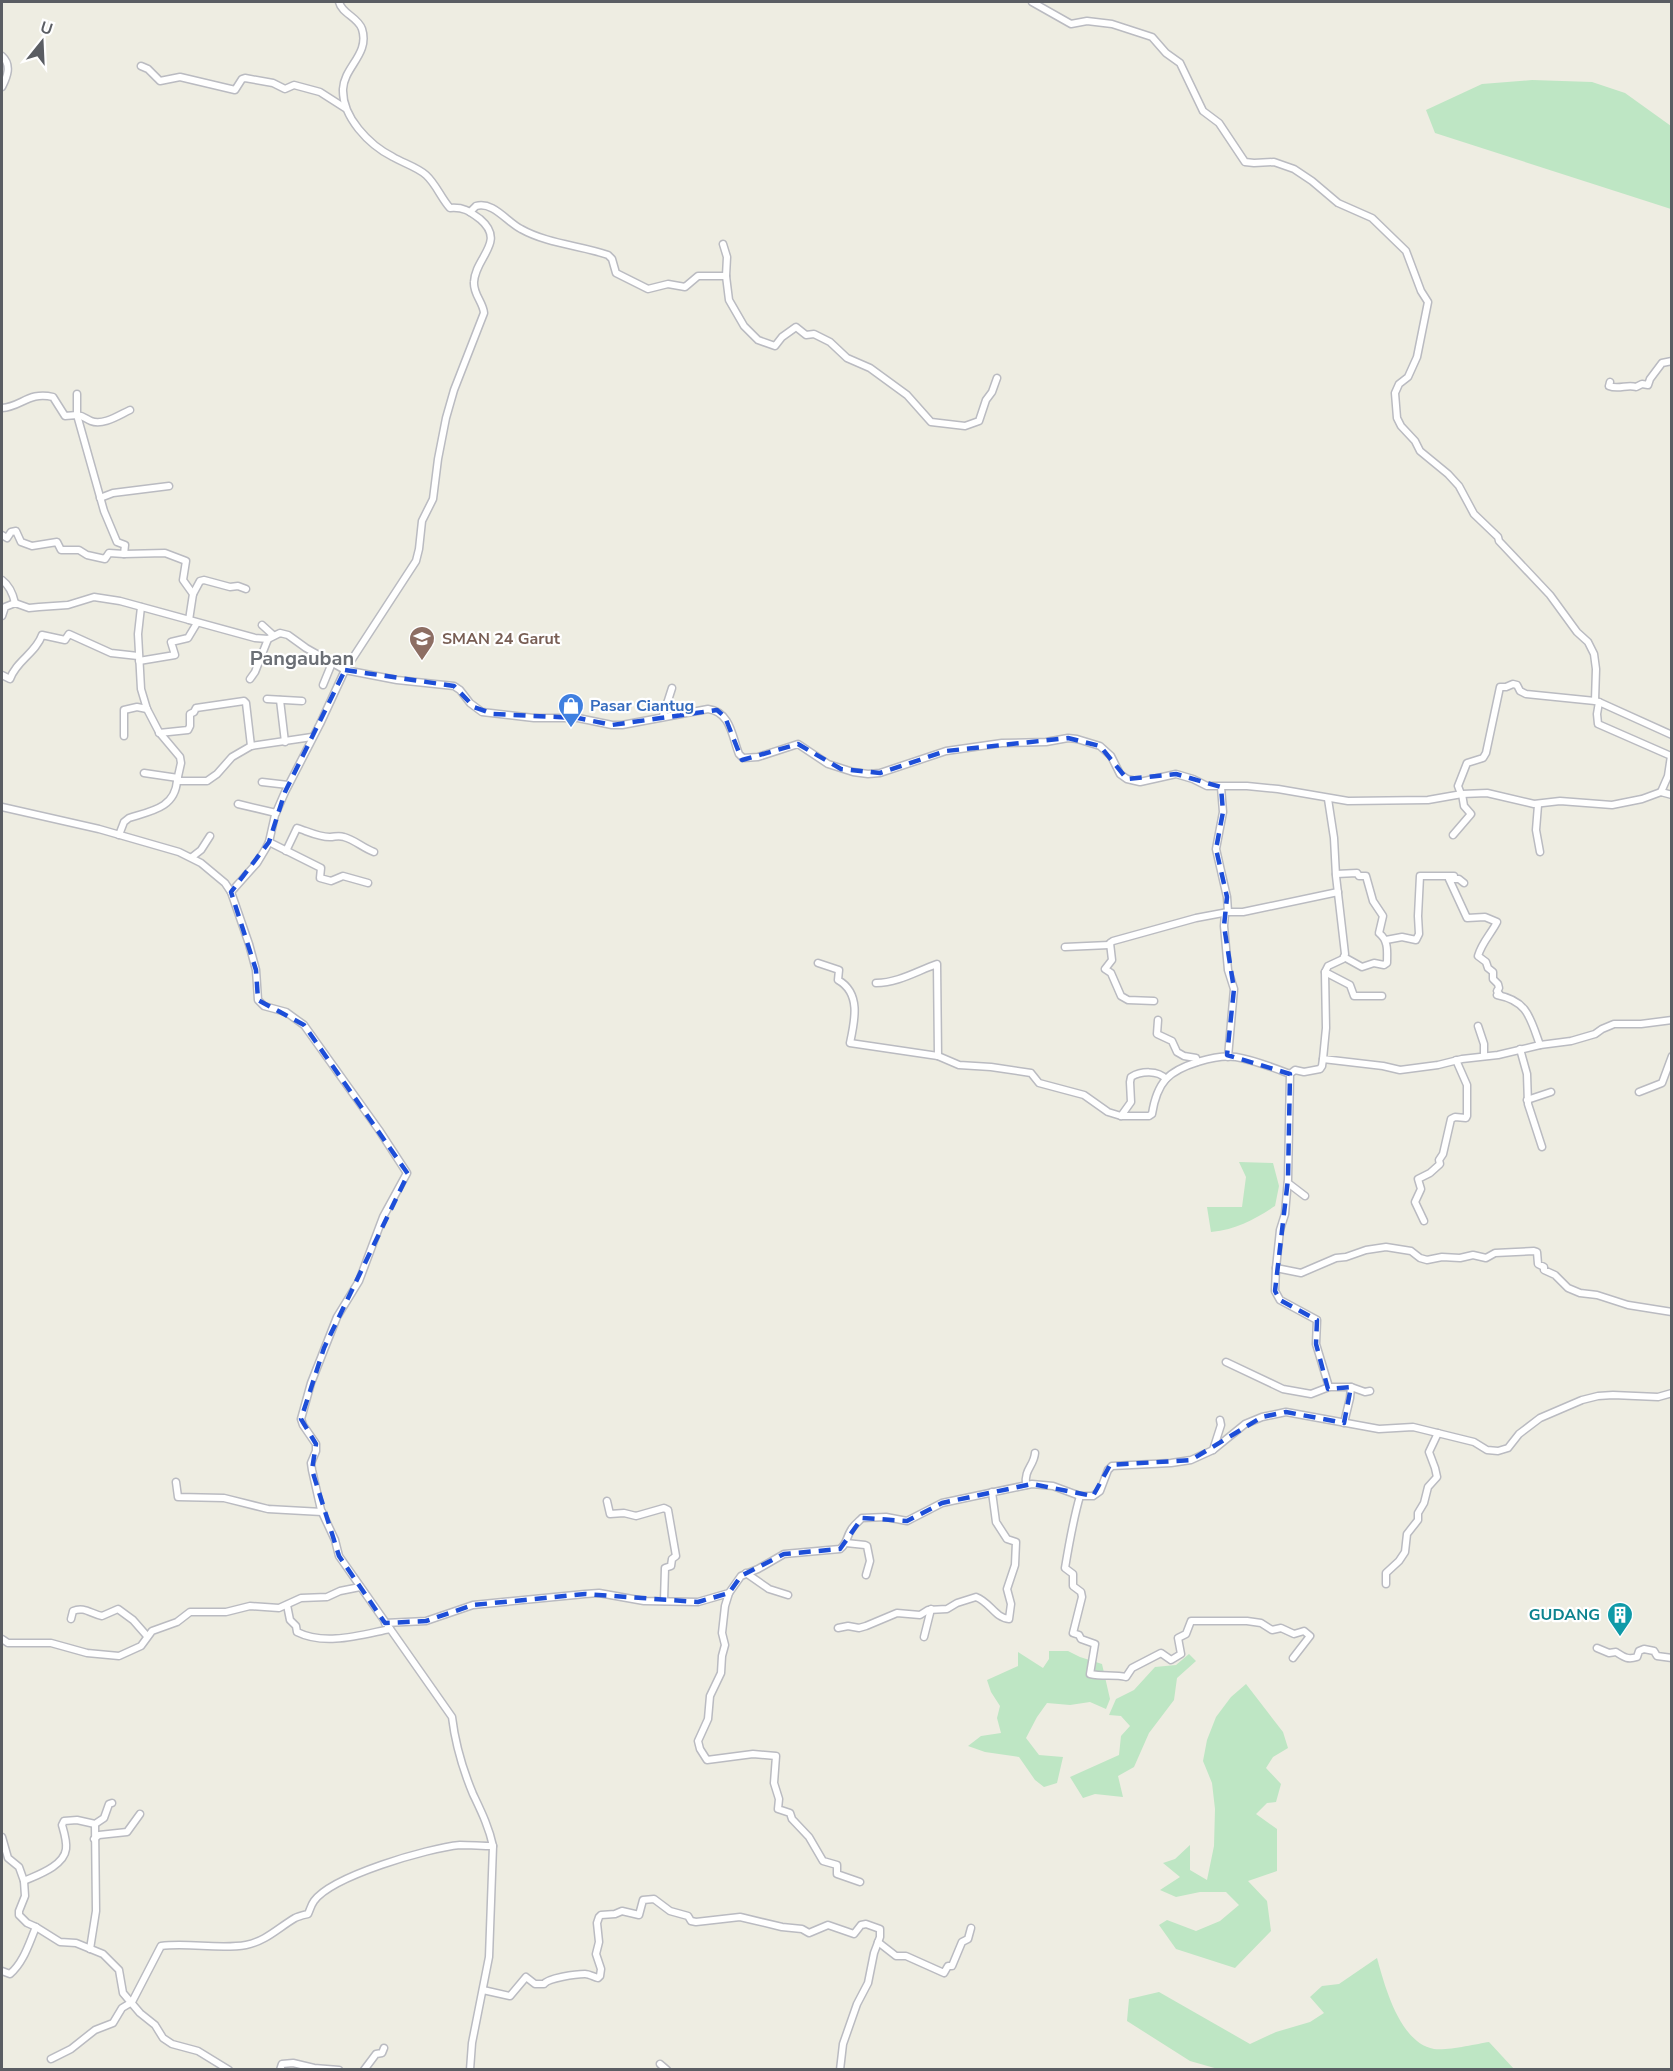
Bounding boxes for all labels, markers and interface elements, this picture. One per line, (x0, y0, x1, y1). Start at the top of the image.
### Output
north arrow (12, 12, 72, 72)
text: U (37, 16, 55, 41)
school or university icon: SMAN 24 Garut (407, 624, 437, 662)
place label: SMAN 24 Garut (442, 628, 561, 650)
district label: Pangauban (250, 645, 354, 672)
shop icon: Pasar Ciantug (556, 691, 586, 729)
place label: Pasar Ciantug (590, 695, 694, 717)
building icon: GUDANG (1605, 1600, 1635, 1638)
place label: GUDANG (1529, 1604, 1600, 1626)

